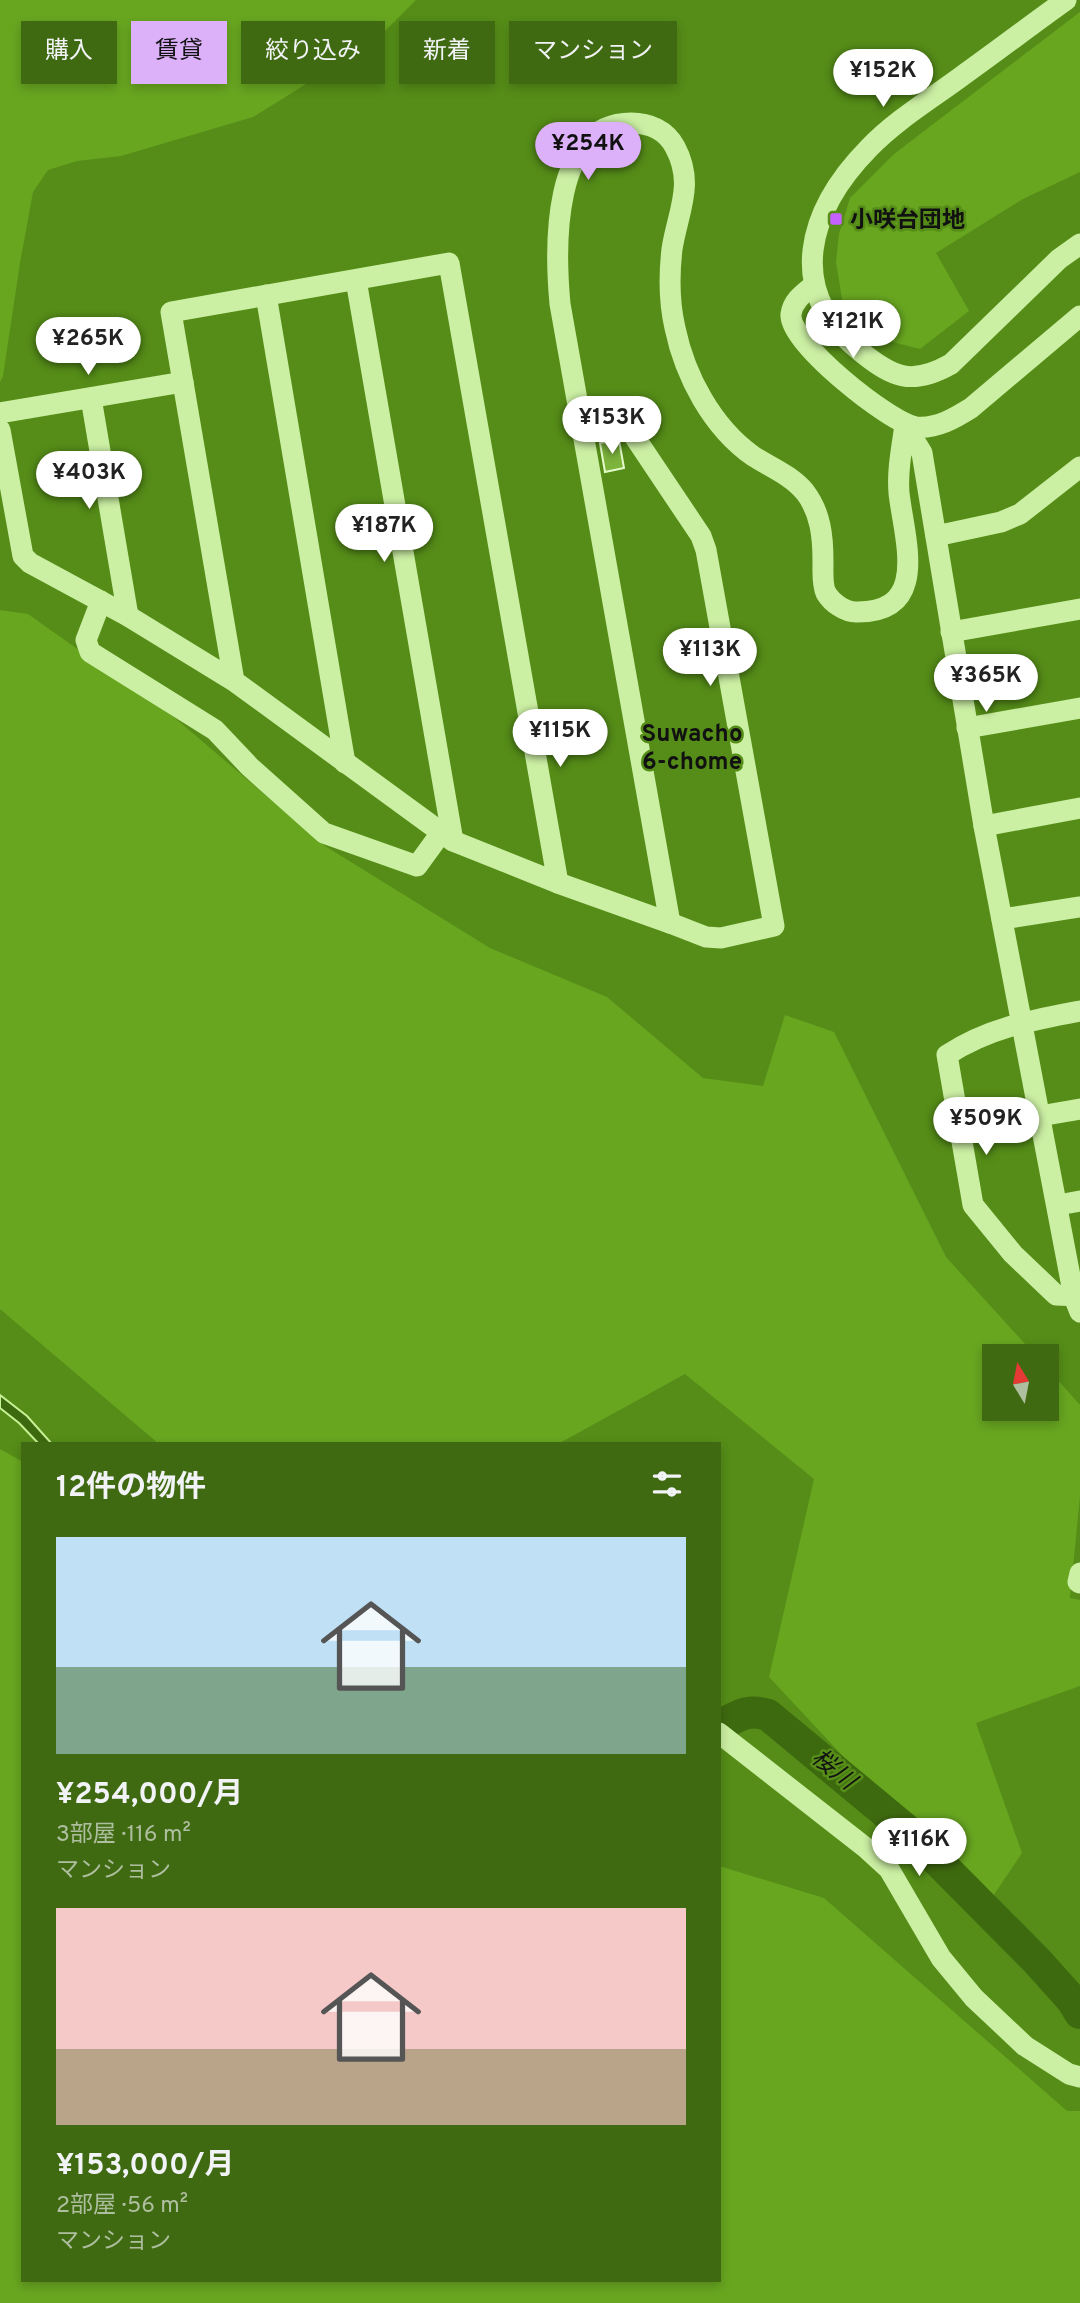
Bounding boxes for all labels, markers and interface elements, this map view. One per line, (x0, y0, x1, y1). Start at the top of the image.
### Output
chip: 購入 (21, 21, 117, 84)
chip: 賃貸 (131, 21, 227, 84)
chip: 絞り込み (241, 21, 385, 84)
chip: 新着 (399, 21, 495, 84)
chip: マンション (509, 21, 677, 84)
pin: ¥152K (834, 50, 932, 109)
text: ¥152K (849, 57, 917, 86)
pin: ¥254K (539, 122, 637, 182)
text: ¥254K (551, 130, 625, 159)
place label: 小咲台団地 (850, 207, 965, 236)
marker: 小咲台団地 (828, 211, 844, 227)
pin: ¥121K (804, 300, 902, 360)
text: ¥121K (822, 308, 884, 337)
pin: ¥265K (39, 318, 137, 377)
text: ¥265K (52, 325, 124, 354)
pin: ¥153K (563, 396, 661, 456)
text: ¥153K (578, 404, 646, 433)
pin: ¥403K (40, 452, 138, 511)
text: ¥403K (52, 459, 126, 488)
pin: ¥187K (335, 504, 433, 564)
text: ¥187K (351, 512, 417, 541)
pin: ¥113K (661, 628, 759, 688)
text: ¥113K (679, 636, 741, 665)
pin: ¥365K (937, 654, 1035, 714)
text: ¥365K (950, 662, 1022, 691)
pin: ¥115K (511, 710, 609, 769)
text: ¥115K (529, 717, 591, 746)
district label: Suwacho 6-chome (641, 720, 743, 778)
pin: ¥509K (937, 1098, 1035, 1157)
text: ¥509K (949, 1105, 1023, 1134)
north arrow (982, 1344, 1059, 1421)
map controls (982, 1344, 1059, 1421)
icon: filters (648, 1465, 686, 1503)
text: 12件の物件 (56, 1470, 206, 1507)
icon: home (308, 1583, 434, 1709)
water label: 桜川 (805, 1744, 863, 1799)
text: ¥254,000/月 (56, 1777, 243, 1814)
pin: ¥116K (870, 1818, 968, 1878)
text: 3部屋 · 116 m² (56, 1821, 191, 1850)
text: ¥116K (888, 1826, 950, 1855)
text: マンション (56, 1857, 171, 1886)
icon: home (308, 1954, 434, 2080)
text: ¥153,000/月 (56, 2148, 234, 2185)
text: 2部屋 · 56 m² (56, 2192, 188, 2221)
text: マンション (56, 2228, 171, 2257)

